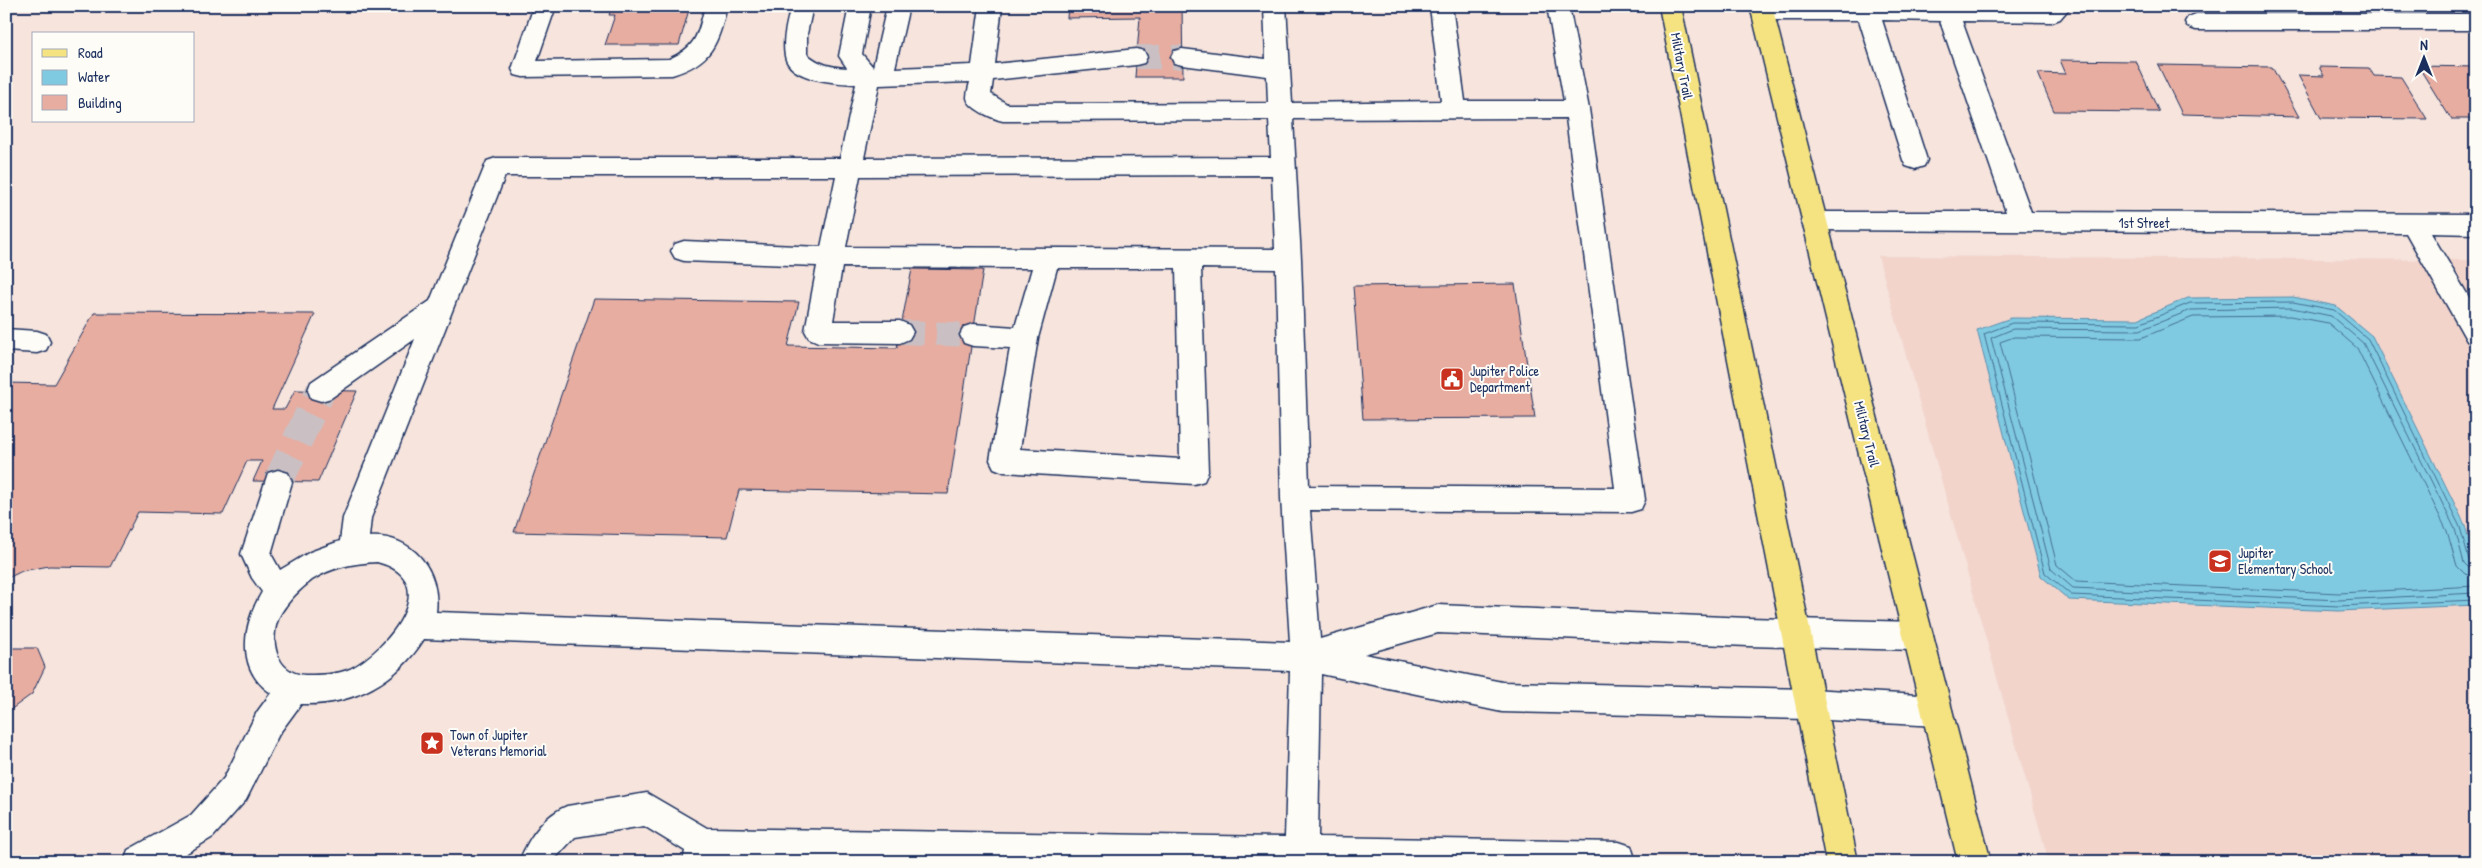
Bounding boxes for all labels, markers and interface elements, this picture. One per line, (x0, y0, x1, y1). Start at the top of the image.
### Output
street label: Military Trail (1666, 31, 1698, 101)
legend (32, 32, 195, 122)
north arrow (2400, 32, 2450, 82)
text: N (2420, 35, 2428, 54)
text: Road (78, 42, 103, 63)
text: Water (78, 66, 110, 87)
text: Building (78, 92, 122, 113)
street label: 1st Street (2118, 213, 2170, 232)
place label: Jupiter Police Department (1470, 361, 1540, 397)
public building icon: Jupiter Police Department (1439, 366, 1465, 392)
street label: Military Trail (1849, 399, 1885, 469)
place label: Jupiter Elementary School (2238, 543, 2333, 579)
school or university icon: Jupiter Elementary School (2207, 548, 2233, 574)
place label: Town of Jupiter Veterans Memorial (450, 725, 547, 760)
place icon: Town of Jupiter Veterans Memorial (419, 730, 445, 756)

